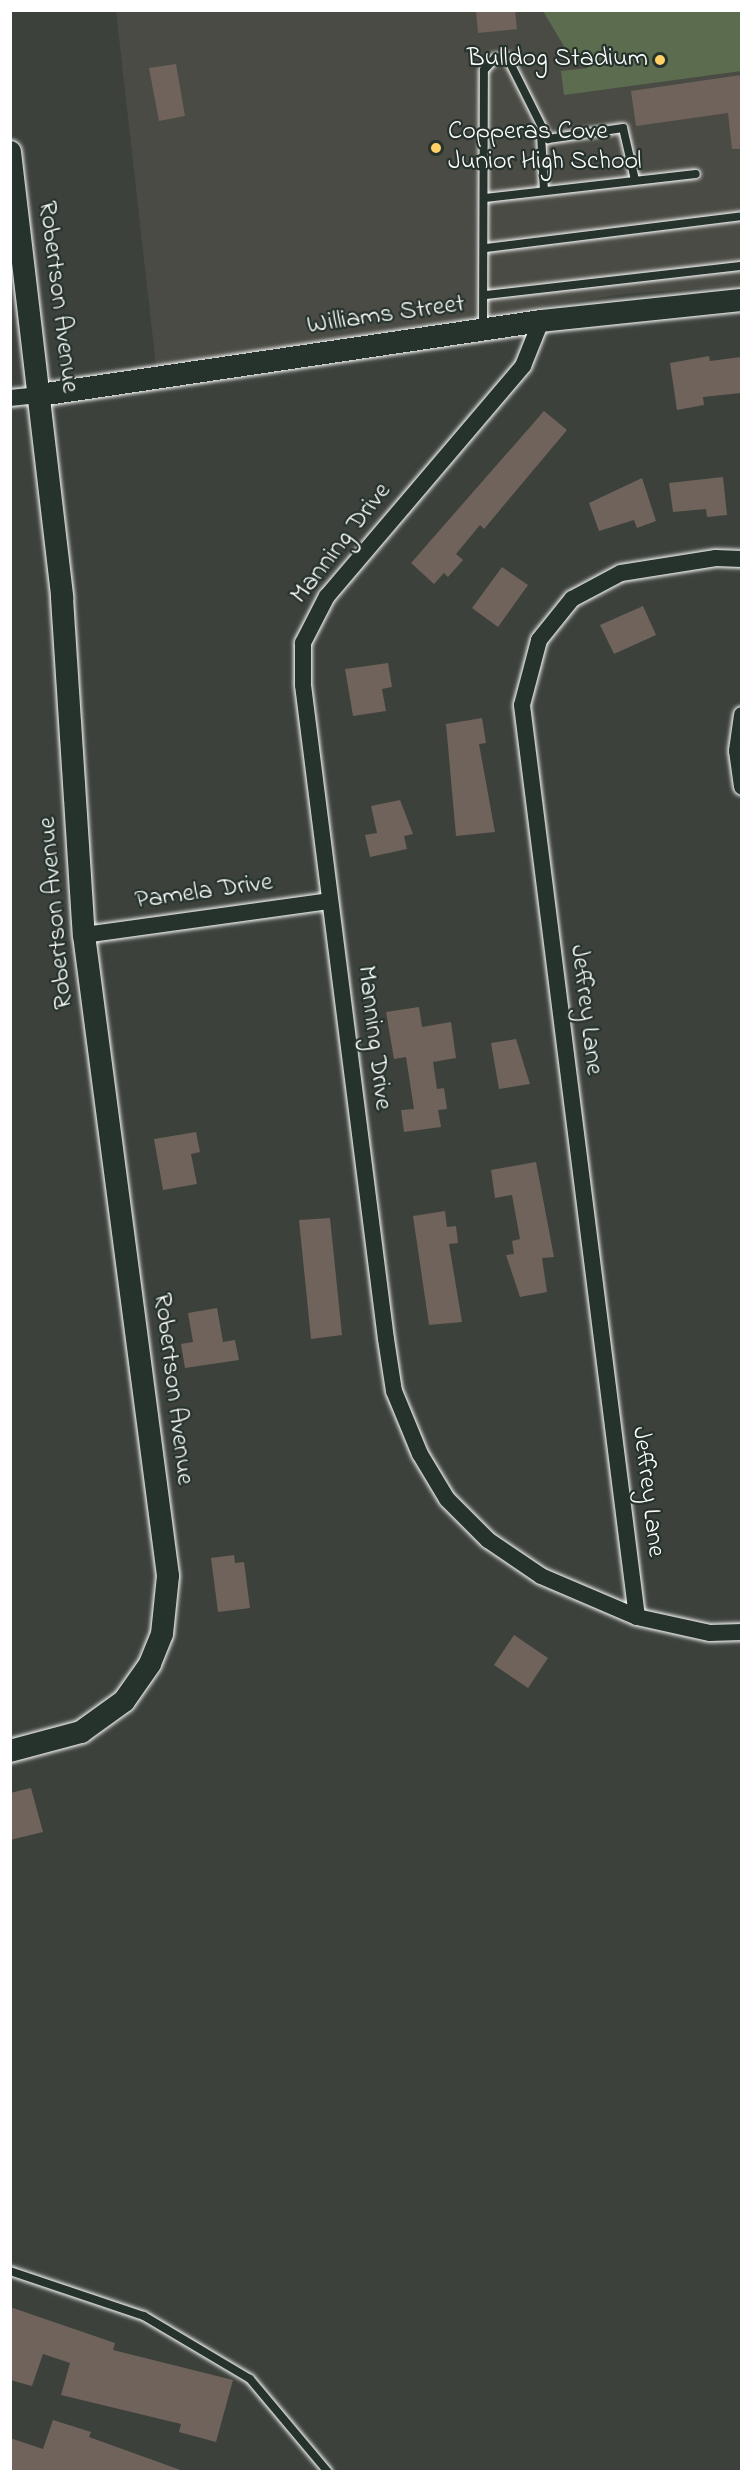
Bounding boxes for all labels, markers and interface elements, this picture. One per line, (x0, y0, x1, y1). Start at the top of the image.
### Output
place label: Bulldog Stadium (467, 44, 648, 76)
marker: Bulldog Stadium (653, 53, 667, 67)
place label: Copperas Cove Junior High School (448, 117, 642, 178)
marker: Copperas Cove Junior High School (429, 141, 443, 155)
street label: Robertson Avenue (30, 199, 84, 395)
street label: Williams Street (305, 289, 467, 343)
street label: Manning Drive (285, 477, 399, 611)
street label: Robertson Avenue (33, 815, 81, 1011)
street label: Pamela Drive (133, 868, 275, 918)
street label: Jeffrey Lane (562, 943, 608, 1077)
street label: Manning Drive (349, 964, 397, 1112)
street label: Robertson Avenue (145, 1291, 199, 1487)
street label: Jeffrey Lane (624, 1425, 670, 1559)

